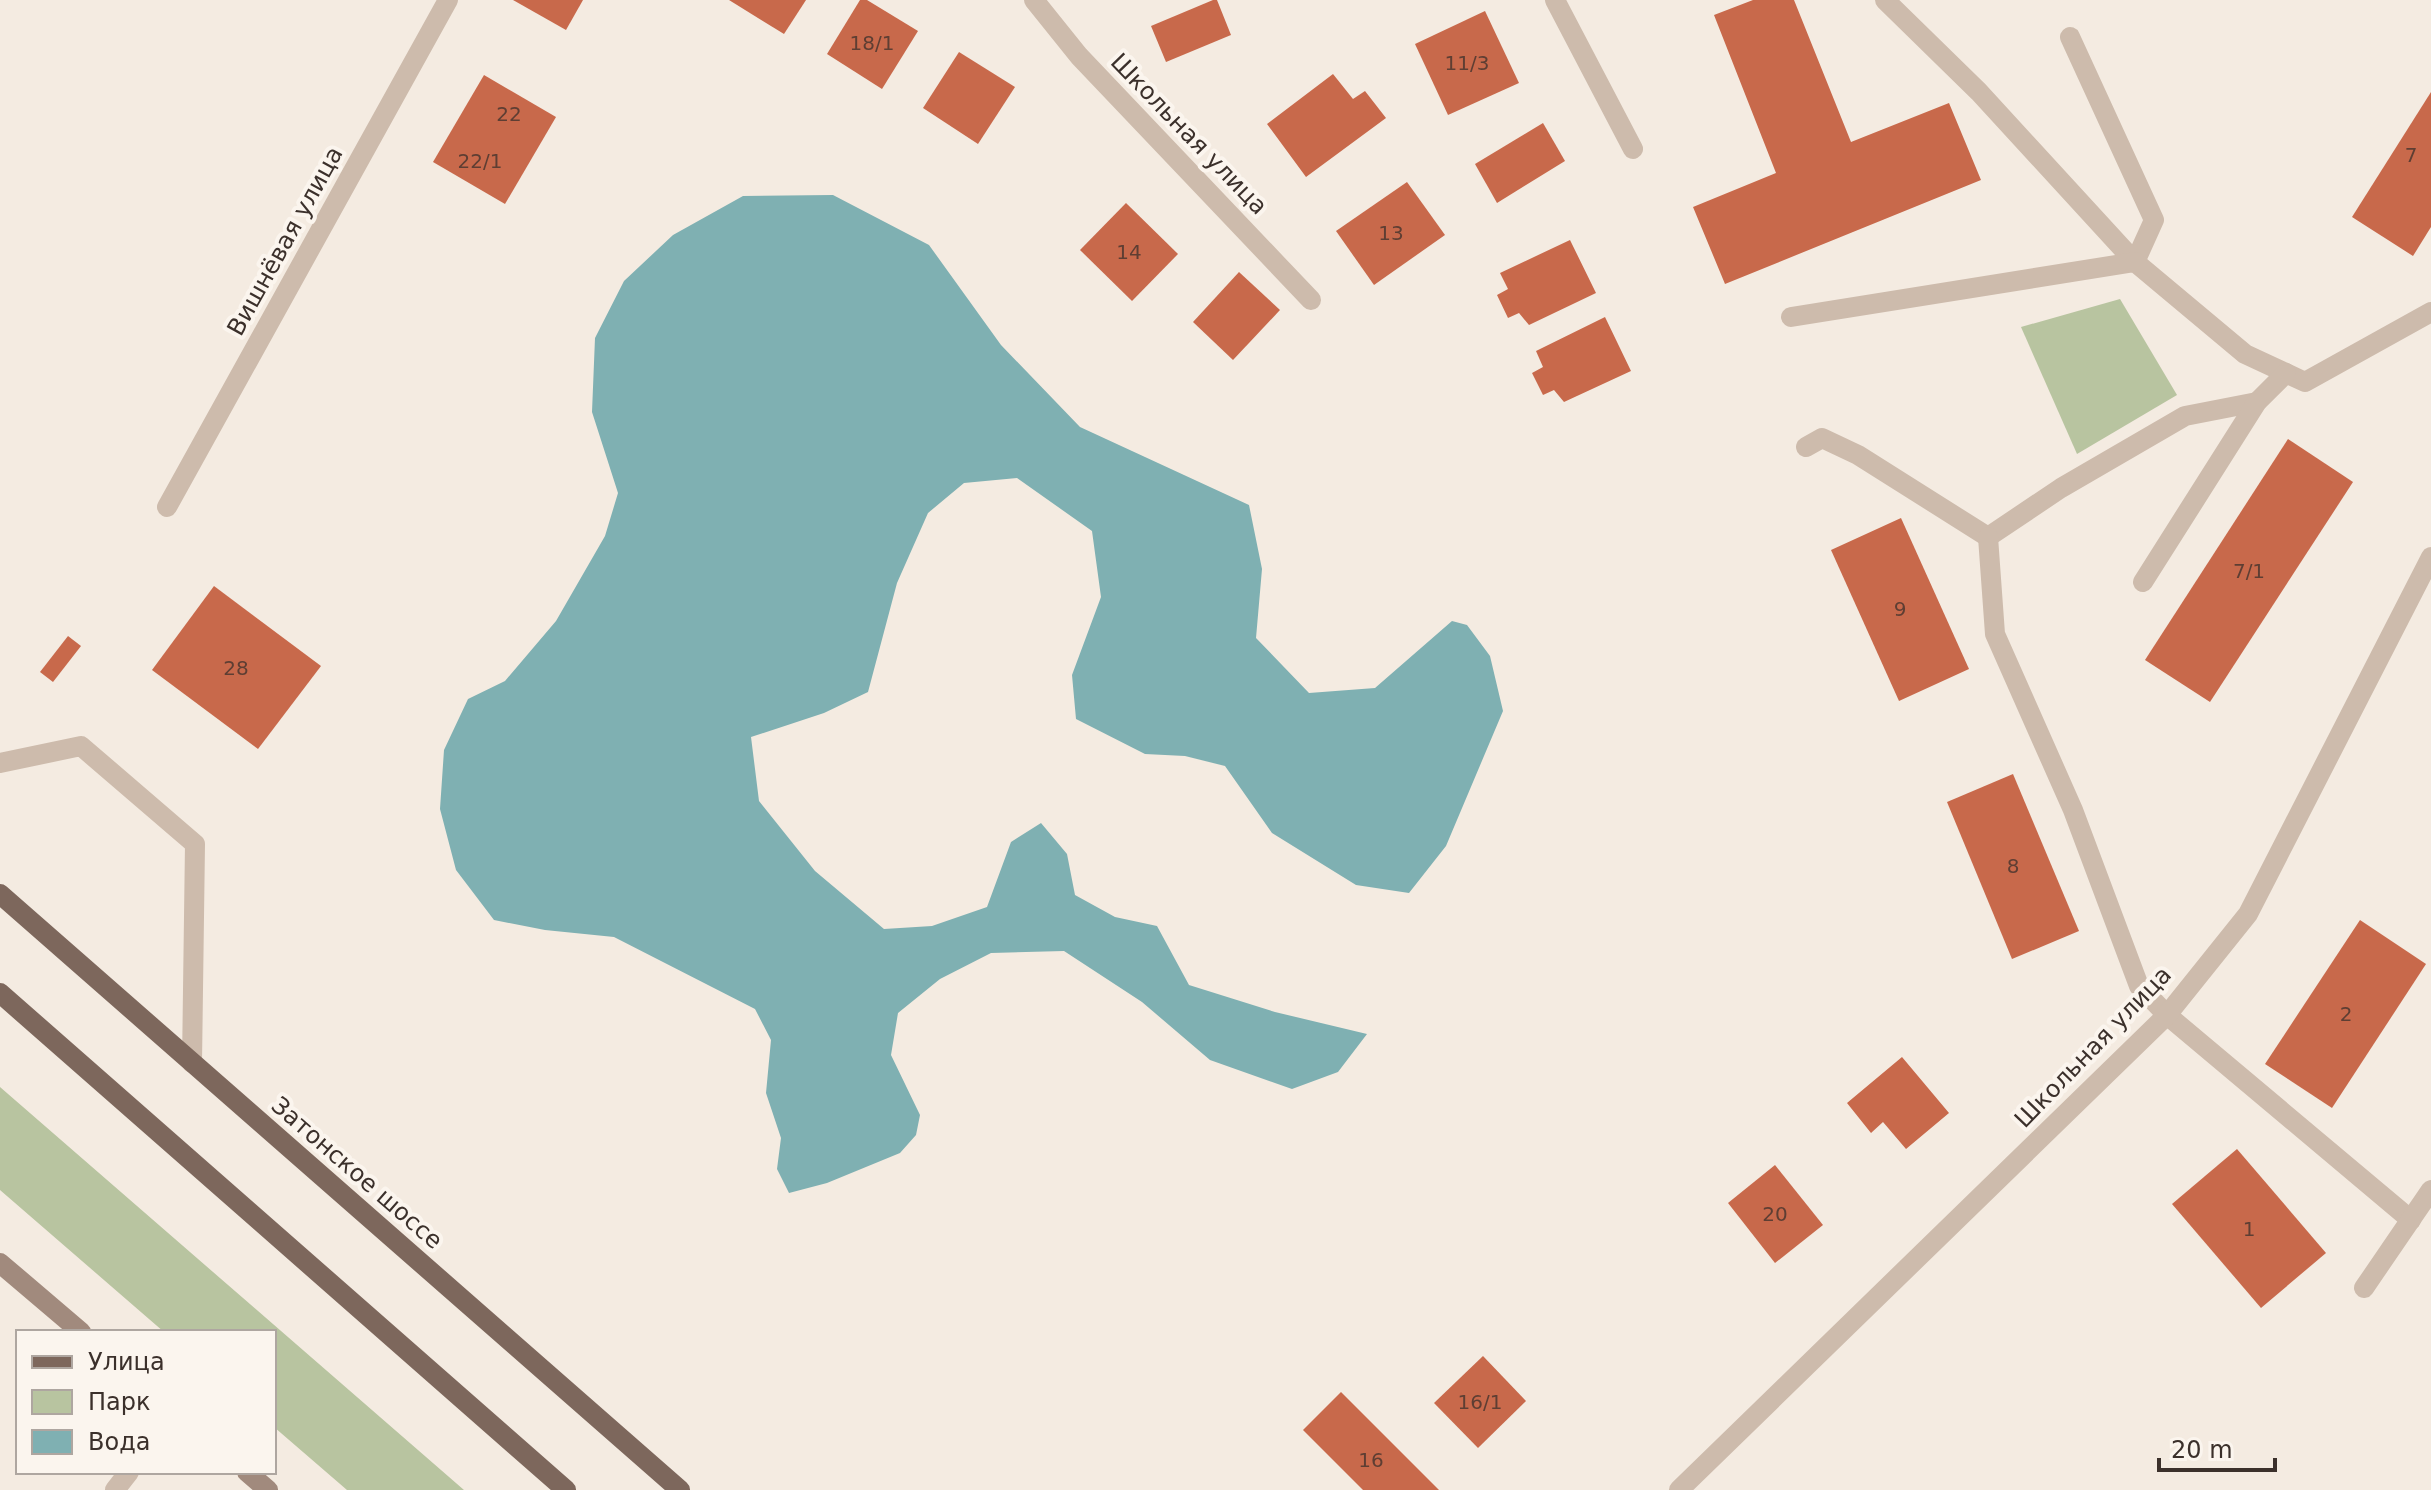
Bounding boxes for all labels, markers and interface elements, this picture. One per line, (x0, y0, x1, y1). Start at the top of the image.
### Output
house number: 18/1 (850, 31, 894, 55)
street label: Школьная улица (1105, 48, 1273, 220)
house number: 11/3 (1445, 51, 1489, 75)
house number: 22 (496, 102, 522, 126)
street label: Вишнёвая улица (221, 142, 349, 340)
house number: 7 (2405, 143, 2417, 167)
house number: 22/1 (458, 149, 502, 173)
house number: 13 (1378, 221, 1404, 245)
house number: 14 (1116, 240, 1142, 264)
house number: 7/1 (2233, 559, 2265, 583)
house number: 9 (1894, 597, 1906, 621)
house number: 28 (223, 656, 249, 680)
house number: 8 (2007, 854, 2019, 878)
street label: Школьная улица (2009, 961, 2177, 1133)
house number: 2 (2340, 1002, 2352, 1026)
street label: Затонское шоссе (266, 1091, 448, 1255)
house number: 20 (1762, 1202, 1788, 1226)
house number: 1 (2243, 1217, 2255, 1241)
legend (16, 1330, 276, 1474)
text: Улица (88, 1348, 165, 1376)
text: Парк (88, 1388, 150, 1416)
house number: 16/1 (1458, 1390, 1502, 1414)
scale bar (2159, 1422, 2275, 1472)
text: Вода (88, 1428, 150, 1456)
text: 20 m (2171, 1436, 2233, 1464)
house number: 16 (1358, 1448, 1384, 1472)

